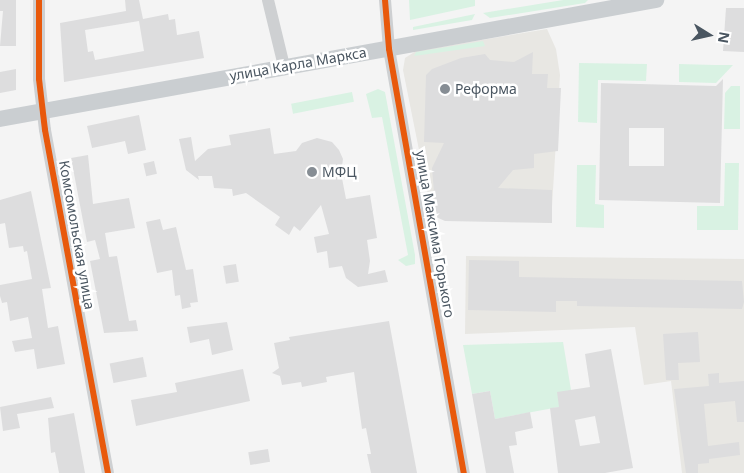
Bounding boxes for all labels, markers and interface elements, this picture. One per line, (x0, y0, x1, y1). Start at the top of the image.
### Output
north arrow (684, 10, 734, 60)
text: N (714, 30, 735, 45)
street label: улица Карла Маркса (228, 44, 368, 84)
place label: Реформа (455, 81, 517, 97)
marker: Реформа (439, 83, 451, 95)
street label: улица Максима Горького (412, 149, 458, 319)
street label: Комсомольская улица (56, 159, 98, 311)
place label: МФЦ (322, 164, 356, 180)
marker: МФЦ (306, 166, 318, 178)

